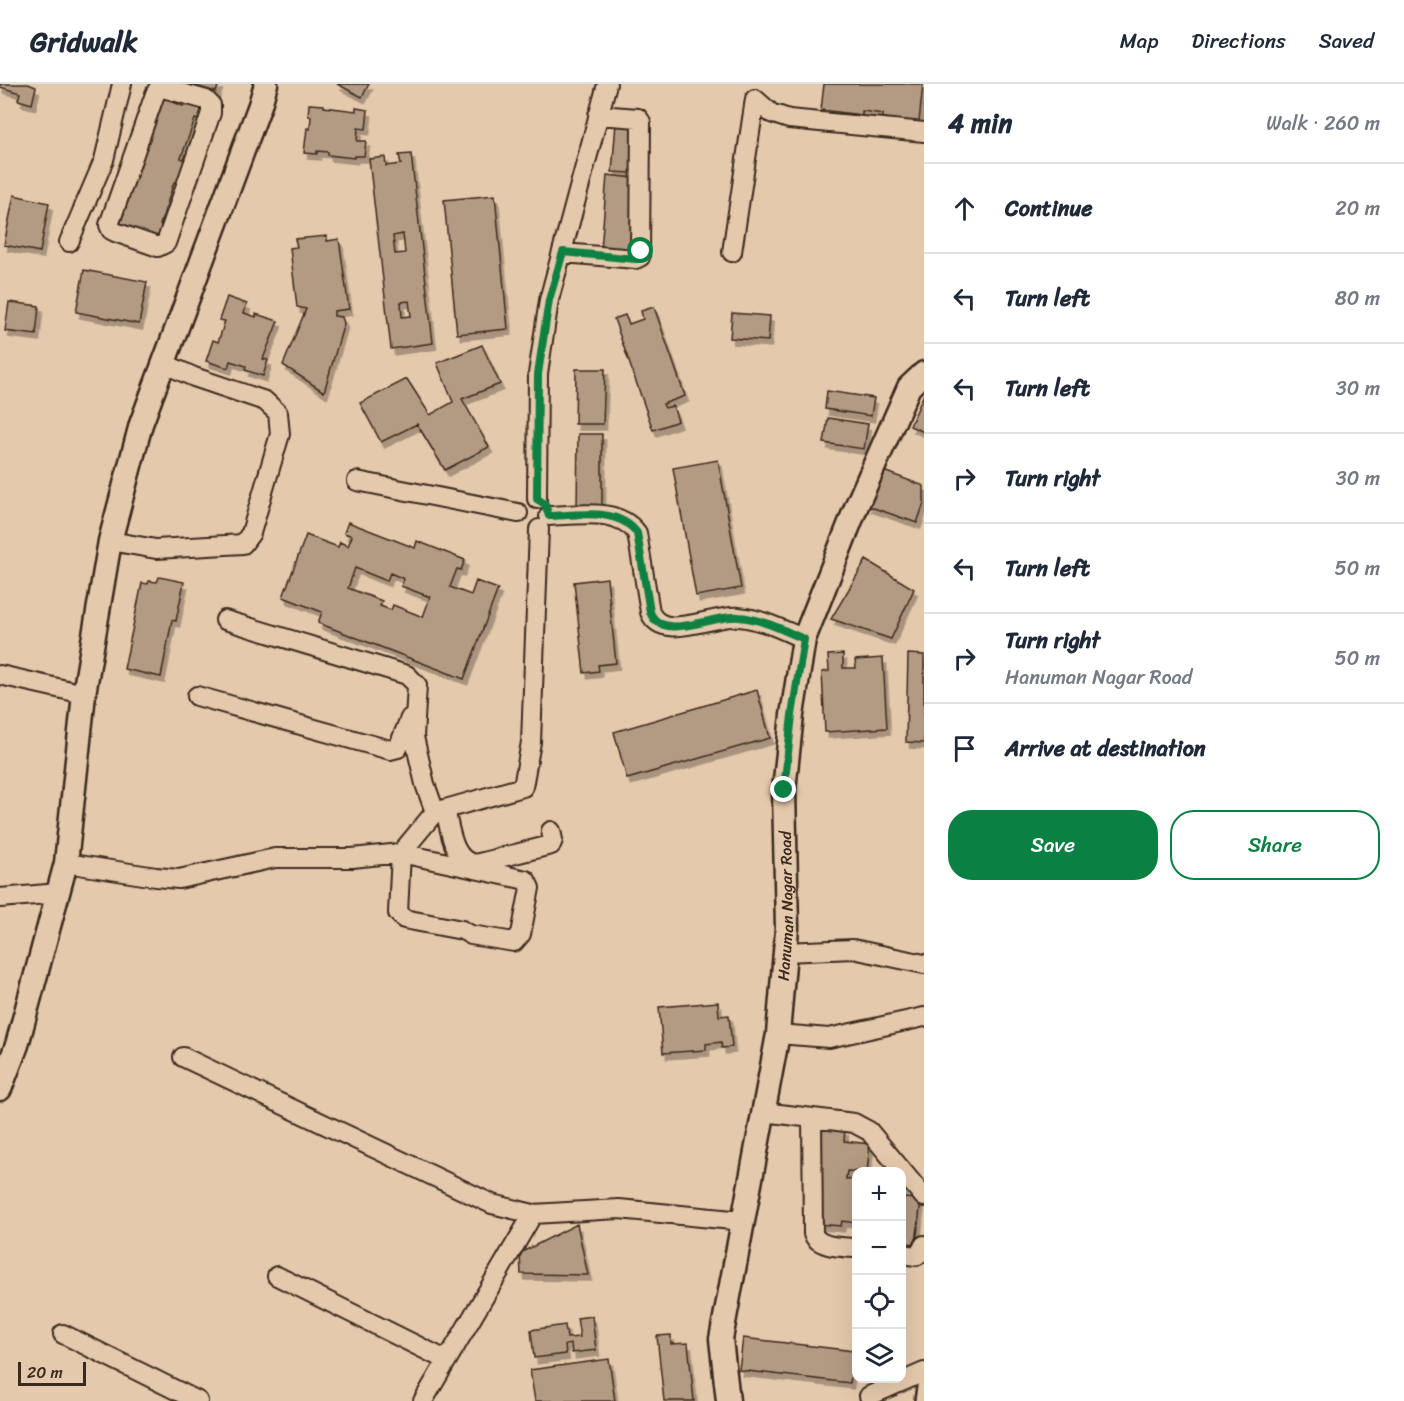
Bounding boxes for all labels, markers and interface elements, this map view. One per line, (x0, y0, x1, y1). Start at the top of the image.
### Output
text: Gridwalk (30, 17, 138, 66)
text: Map (1120, 22, 1158, 60)
text: Directions (1191, 22, 1286, 60)
text: Saved (1319, 22, 1374, 60)
text: 4 min (948, 100, 1012, 146)
text: Walk · 260 m (1266, 106, 1380, 141)
text: Continue (1005, 189, 1093, 228)
text: 20 m (1335, 191, 1380, 226)
icon: ahead (948, 192, 981, 225)
route start (627, 237, 653, 263)
text: Turn left (1005, 279, 1090, 318)
text: 80 m (1335, 281, 1380, 316)
icon: left (948, 282, 981, 315)
text: Turn left (1005, 369, 1090, 408)
text: 30 m (1336, 371, 1380, 406)
icon: left (948, 372, 981, 405)
text: Turn right (1005, 459, 1100, 498)
text: 30 m (1336, 461, 1380, 496)
icon: right (948, 462, 981, 495)
text: Turn left (1005, 549, 1090, 588)
text: 50 m (1335, 551, 1380, 586)
icon: left (948, 552, 981, 585)
text: Turn right (1005, 621, 1100, 660)
text: 50 m (1335, 641, 1380, 676)
icon: right (948, 642, 981, 675)
text: Hanuman Nagar Road (1005, 660, 1192, 695)
text: Arrive at destination (1005, 729, 1206, 768)
icon: arrive (948, 732, 981, 765)
route end (770, 776, 796, 802)
button: Save (948, 810, 1158, 880)
button: Share (1170, 810, 1380, 880)
street label: Hanuman Nagar Road (769, 829, 802, 982)
map controls (852, 1167, 906, 1383)
button: + (852, 1167, 906, 1221)
button: − (852, 1221, 906, 1275)
button: locate (852, 1275, 906, 1329)
button: layers (852, 1329, 906, 1383)
text: 20 m (27, 1358, 63, 1387)
scale bar (18, 1359, 86, 1386)

